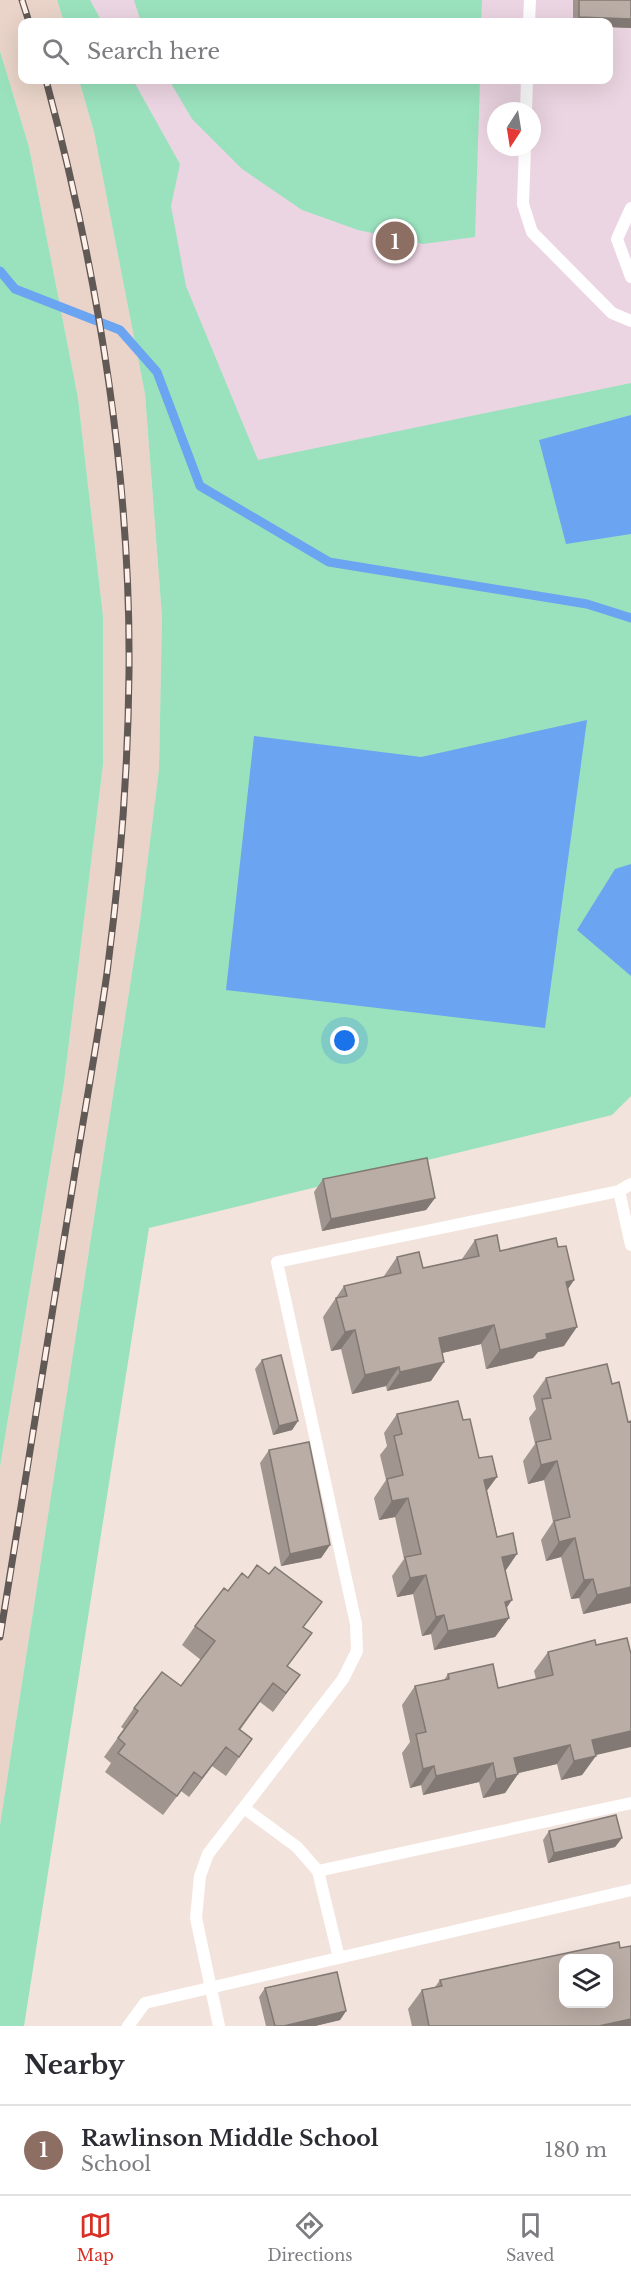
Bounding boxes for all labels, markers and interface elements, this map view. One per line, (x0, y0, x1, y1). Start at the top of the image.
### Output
search box (18, 18, 613, 84)
icon: search (39, 35, 72, 68)
text: Search here (87, 38, 220, 65)
north arrow (487, 102, 541, 156)
pin: 1 (376, 218, 414, 264)
your location (330, 1026, 359, 1055)
map controls (559, 1954, 613, 2008)
button: layers (559, 1954, 613, 2008)
text: Nearby (24, 2049, 125, 2081)
text: Rawlinson Middle School (81, 2125, 379, 2152)
text: 1 (39, 2138, 48, 2162)
text: 180 m (544, 2138, 607, 2162)
text: School (81, 2152, 151, 2176)
tab: Map (77, 2209, 114, 2265)
tab: Directions (267, 2209, 352, 2265)
tab: Saved (506, 2209, 554, 2265)

